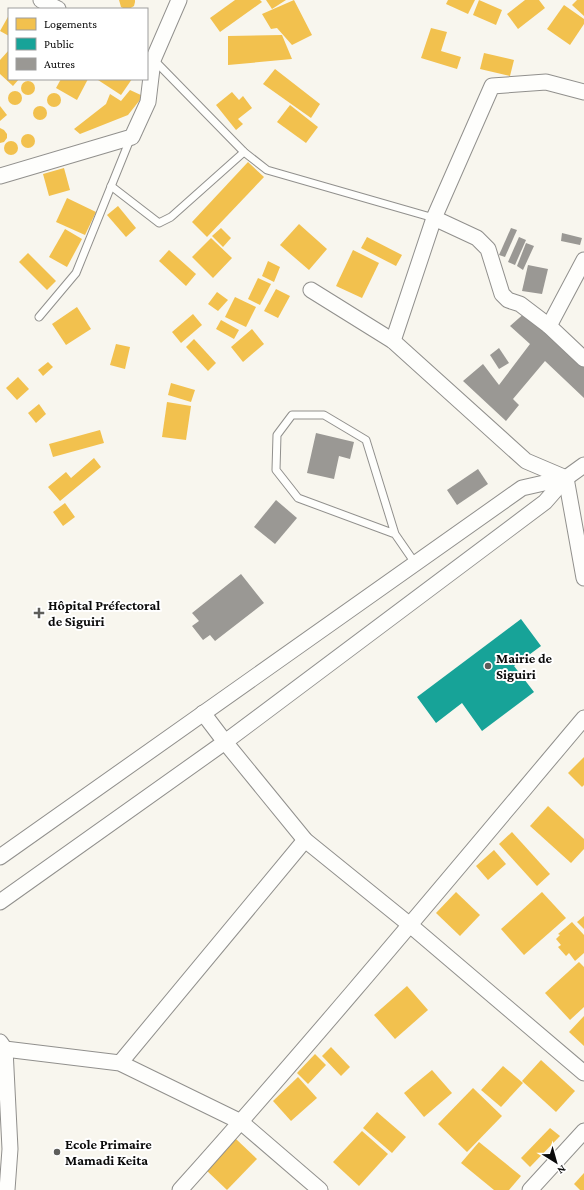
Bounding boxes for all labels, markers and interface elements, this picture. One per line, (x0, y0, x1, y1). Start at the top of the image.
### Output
legend (8, 8, 148, 80)
text: Logements (44, 17, 97, 31)
text: Public (44, 37, 74, 51)
text: Autres (44, 57, 75, 71)
place label: Hôpital Préfectoral de Siguiri (48, 597, 160, 629)
marker: Hôpital Préfectoral de Siguiri (33, 607, 45, 619)
place label: Mairie de Siguiri (496, 650, 553, 682)
marker: Mairie de Siguiri (483, 661, 493, 671)
place label: Ecole Primaire Mamadi Keita (65, 1136, 152, 1168)
north arrow (536, 1142, 576, 1182)
marker: Ecole Primaire Mamadi Keita (52, 1147, 62, 1157)
text: N (555, 1163, 569, 1177)

